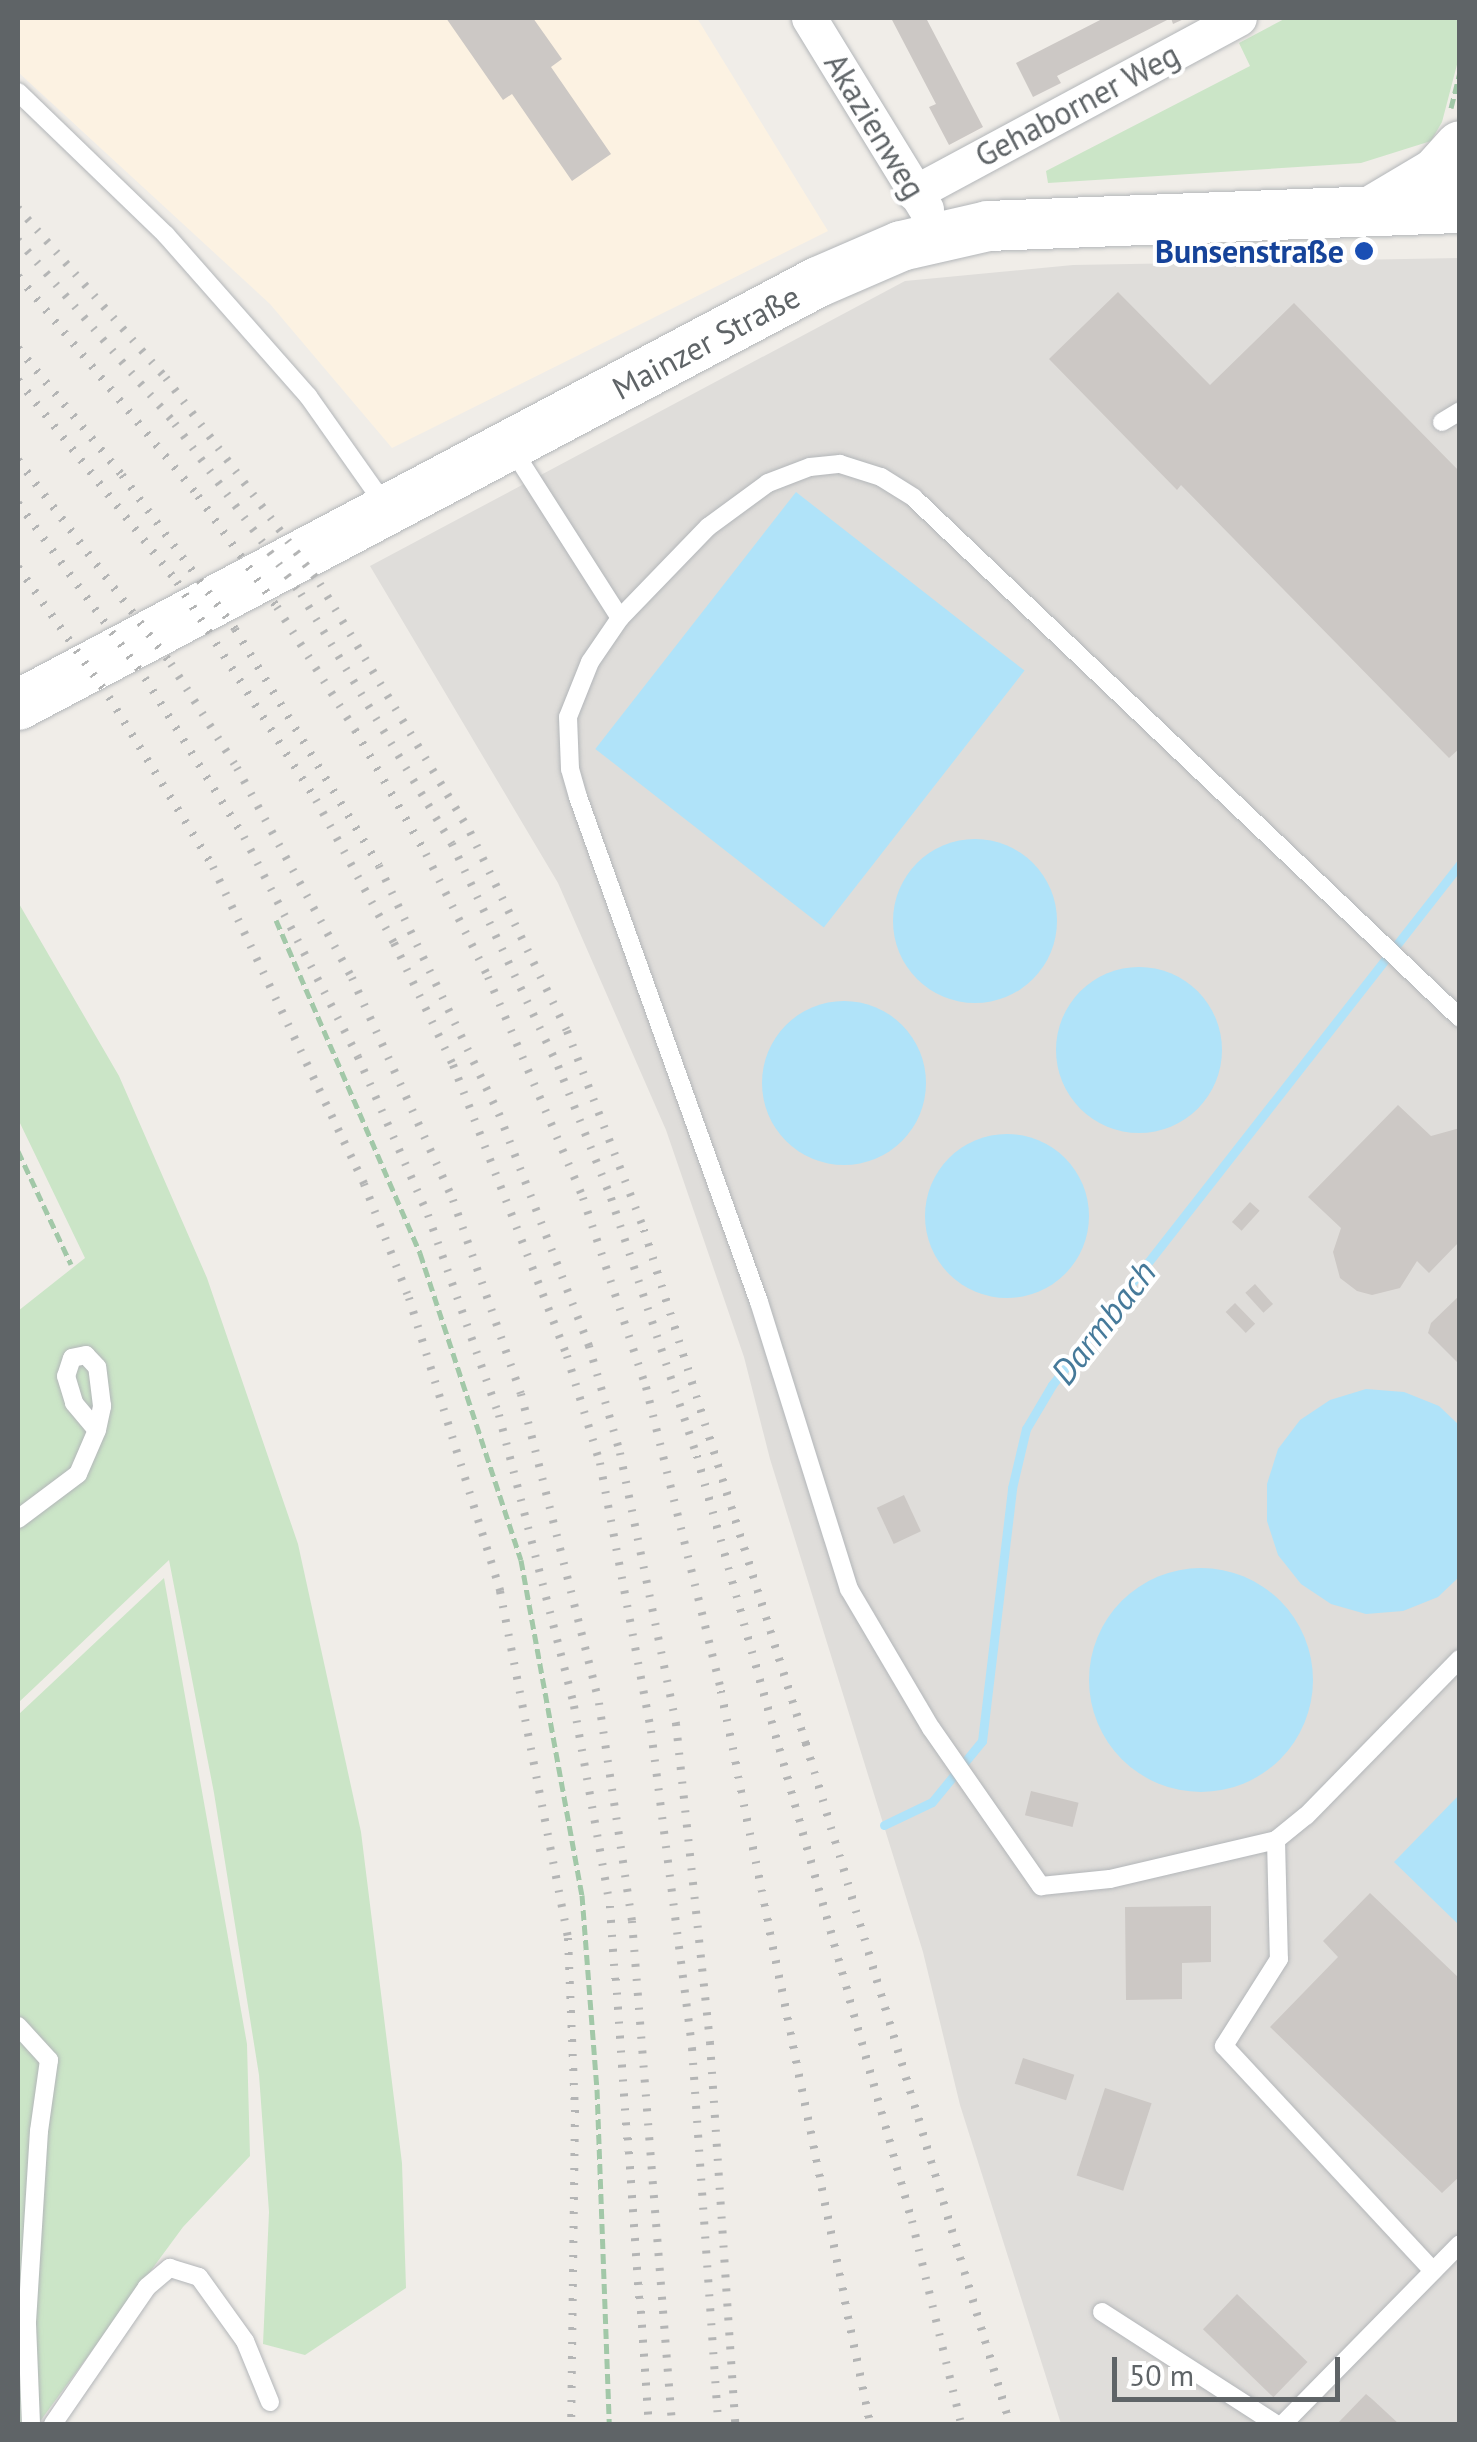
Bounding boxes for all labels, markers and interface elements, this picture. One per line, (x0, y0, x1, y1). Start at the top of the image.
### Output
street label: Gehaborner Weg (968, 35, 1186, 175)
street label: Akazienweg (817, 46, 933, 206)
place label: Bunsenstraße (1155, 232, 1344, 270)
marker: Bunsenstraße (1353, 240, 1375, 262)
street label: Mainzer Straße (606, 277, 806, 407)
water label: Darmbach (1042, 1252, 1164, 1392)
scale bar (1117, 2337, 1344, 2399)
text: 50 m (1129, 2355, 1194, 2394)

